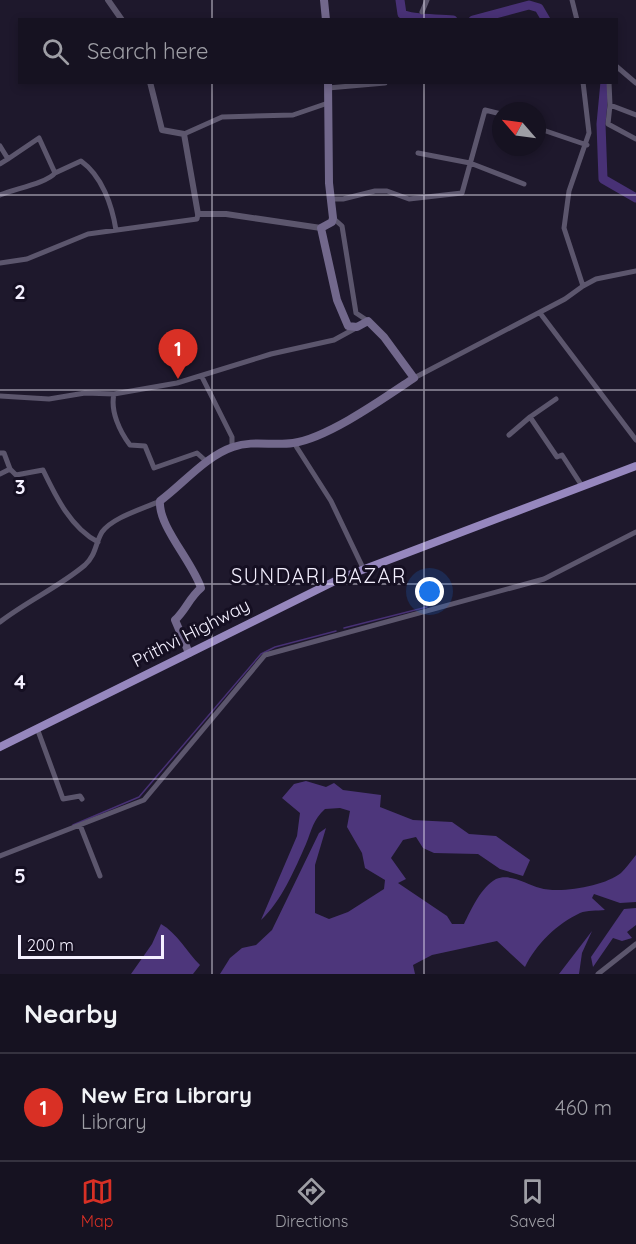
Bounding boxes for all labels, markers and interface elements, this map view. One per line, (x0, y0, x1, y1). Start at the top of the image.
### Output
search box (18, 18, 618, 84)
icon: search (39, 35, 72, 68)
text: Search here (87, 37, 208, 65)
north arrow (492, 102, 546, 156)
text: 2 (14, 279, 26, 304)
pin: 1 (158, 330, 198, 379)
text: 3 (15, 474, 25, 499)
district label: SUNDARI BAZAR (231, 563, 407, 588)
your location (415, 577, 444, 606)
street label: Prithvi Highway (128, 593, 253, 672)
text: 4 (14, 669, 26, 694)
text: 5 (14, 863, 26, 888)
scale bar (18, 932, 164, 960)
text: 200 m (27, 935, 74, 955)
text: Nearby (24, 997, 118, 1030)
text: New Era Library (81, 1081, 252, 1109)
text: 1 (40, 1095, 47, 1120)
text: 460 m (555, 1095, 612, 1120)
text: Library (81, 1109, 147, 1134)
tab: Map (81, 1175, 114, 1231)
tab: Directions (275, 1175, 348, 1231)
tab: Saved (510, 1175, 555, 1231)

